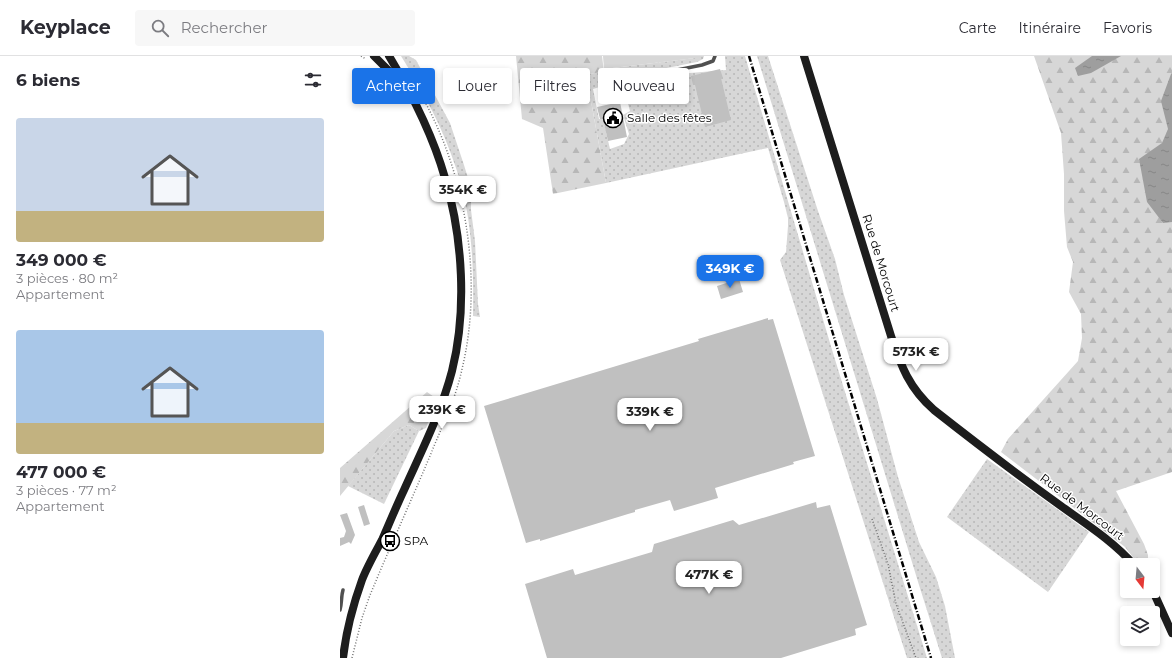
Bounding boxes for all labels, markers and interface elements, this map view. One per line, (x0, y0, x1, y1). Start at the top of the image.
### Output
search box (135, 10, 415, 46)
text: Keyplace (20, 16, 111, 39)
icon: search (149, 17, 171, 39)
text: Rechercher (181, 18, 268, 37)
text: Carte (959, 19, 996, 37)
text: Itinéraire (1018, 19, 1081, 37)
text: Favoris (1103, 19, 1152, 37)
chip: Acheter (352, 68, 435, 104)
chip: Louer (443, 68, 512, 104)
chip: Filtres (520, 68, 590, 104)
chip: Nouveau (598, 68, 689, 104)
icon: filters (302, 69, 324, 91)
text: 6 biens (16, 70, 80, 90)
public building icon: Salle des fêtes (602, 107, 624, 129)
place label: Salle des fêtes (627, 110, 712, 125)
icon: home (134, 144, 206, 216)
pin: 354K € (430, 176, 496, 210)
text: 354K € (439, 181, 487, 197)
street label: Rue de Morcourt (859, 212, 904, 314)
text: 349 000 € (16, 250, 107, 270)
pin: 349K € (697, 255, 763, 289)
text: 349K € (706, 260, 754, 276)
text: 3 pièces · 80 m² (16, 270, 118, 286)
text: Appartement (16, 286, 105, 302)
pin: 573K € (883, 338, 949, 372)
text: 573K € (892, 343, 940, 359)
icon: home (134, 356, 206, 428)
pin: 239K € (409, 396, 475, 430)
pin: 339K € (617, 398, 683, 432)
text: 239K € (418, 401, 466, 417)
text: 339K € (626, 403, 674, 419)
text: 477 000 € (16, 462, 106, 482)
street label: Rue de Morcourt (1037, 470, 1127, 543)
text: 3 pièces · 77 m² (16, 482, 117, 498)
text: Appartement (16, 498, 105, 514)
bus stop icon: SPA (379, 530, 401, 552)
place label: SPA (404, 533, 428, 548)
north arrow (1120, 558, 1160, 598)
map controls (1120, 558, 1160, 646)
pin: 477K € (676, 561, 742, 595)
text: 477K € (685, 566, 733, 582)
button: layers (1120, 606, 1160, 646)

